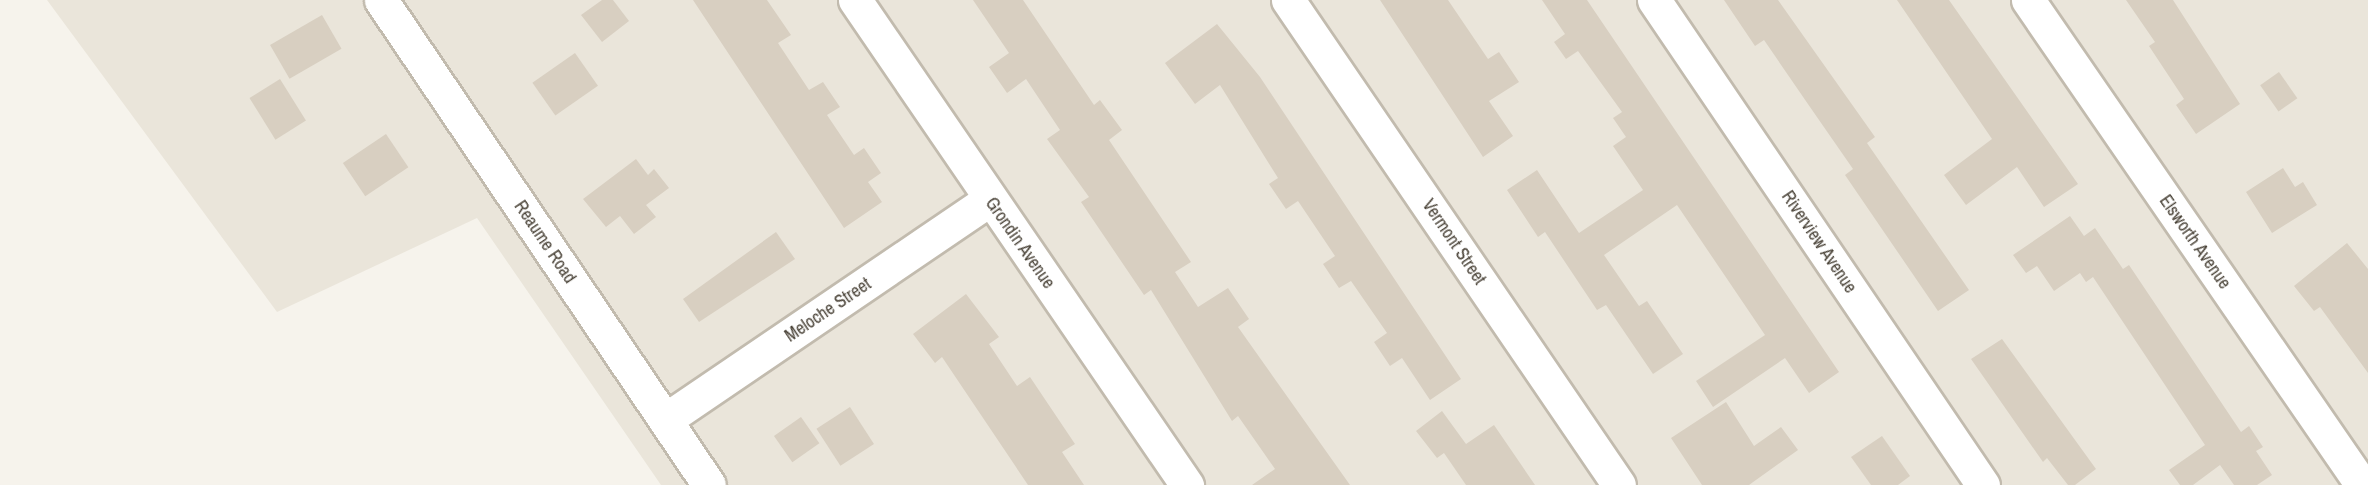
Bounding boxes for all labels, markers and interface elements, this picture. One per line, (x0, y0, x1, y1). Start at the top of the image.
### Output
street label: Riverview Avenue (1777, 186, 1861, 298)
street label: Elsworth Avenue (2154, 191, 2236, 293)
street label: Grondin Avenue (980, 193, 1060, 293)
street label: Vermont Street (1418, 195, 1490, 289)
street label: Reaume Road (509, 197, 581, 287)
street label: Meloche Street (781, 273, 875, 347)

